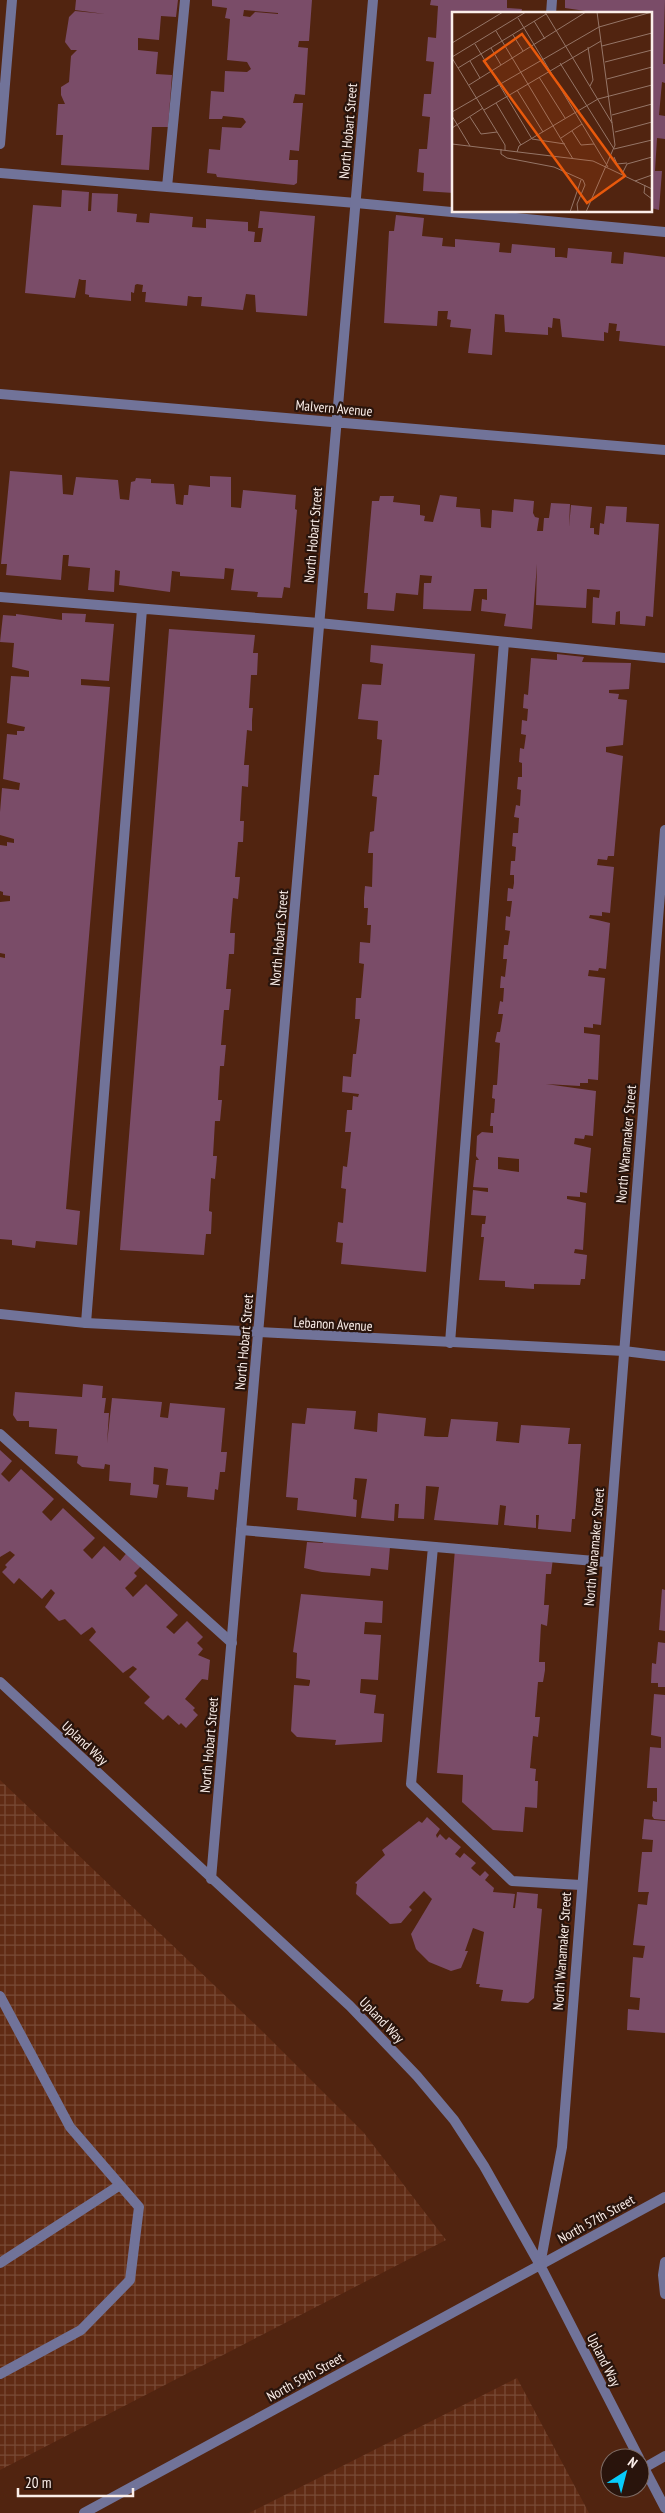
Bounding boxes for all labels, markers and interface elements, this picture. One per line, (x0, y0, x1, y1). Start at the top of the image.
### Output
inset map (452, 12, 652, 212)
street label: North Hobart Street (335, 82, 361, 180)
street label: Malvern Avenue (295, 396, 373, 420)
street label: North Hobart Street (300, 486, 326, 584)
street label: North Hobart Street (266, 889, 292, 987)
street label: North Wanamaker Street (612, 1084, 640, 1204)
street label: North Hobart Street (231, 1293, 257, 1391)
street label: Lebanon Avenue (293, 1313, 373, 1335)
street label: North Wanamaker Street (580, 1487, 608, 1607)
street label: North Hobart Street (196, 1696, 222, 1794)
street label: Upland Way (58, 1717, 113, 1770)
street label: North Wanamaker Street (549, 1891, 575, 2011)
street label: Upland Way (356, 1993, 409, 2047)
street label: North 57th Street (554, 2190, 638, 2248)
street label: Upland Way (583, 2331, 625, 2390)
street label: North 59th Street (263, 2348, 347, 2406)
north arrow (600, 2448, 650, 2498)
text: N (624, 2453, 641, 2472)
scale bar (18, 2466, 132, 2498)
text: 20 m (25, 2473, 51, 2492)

